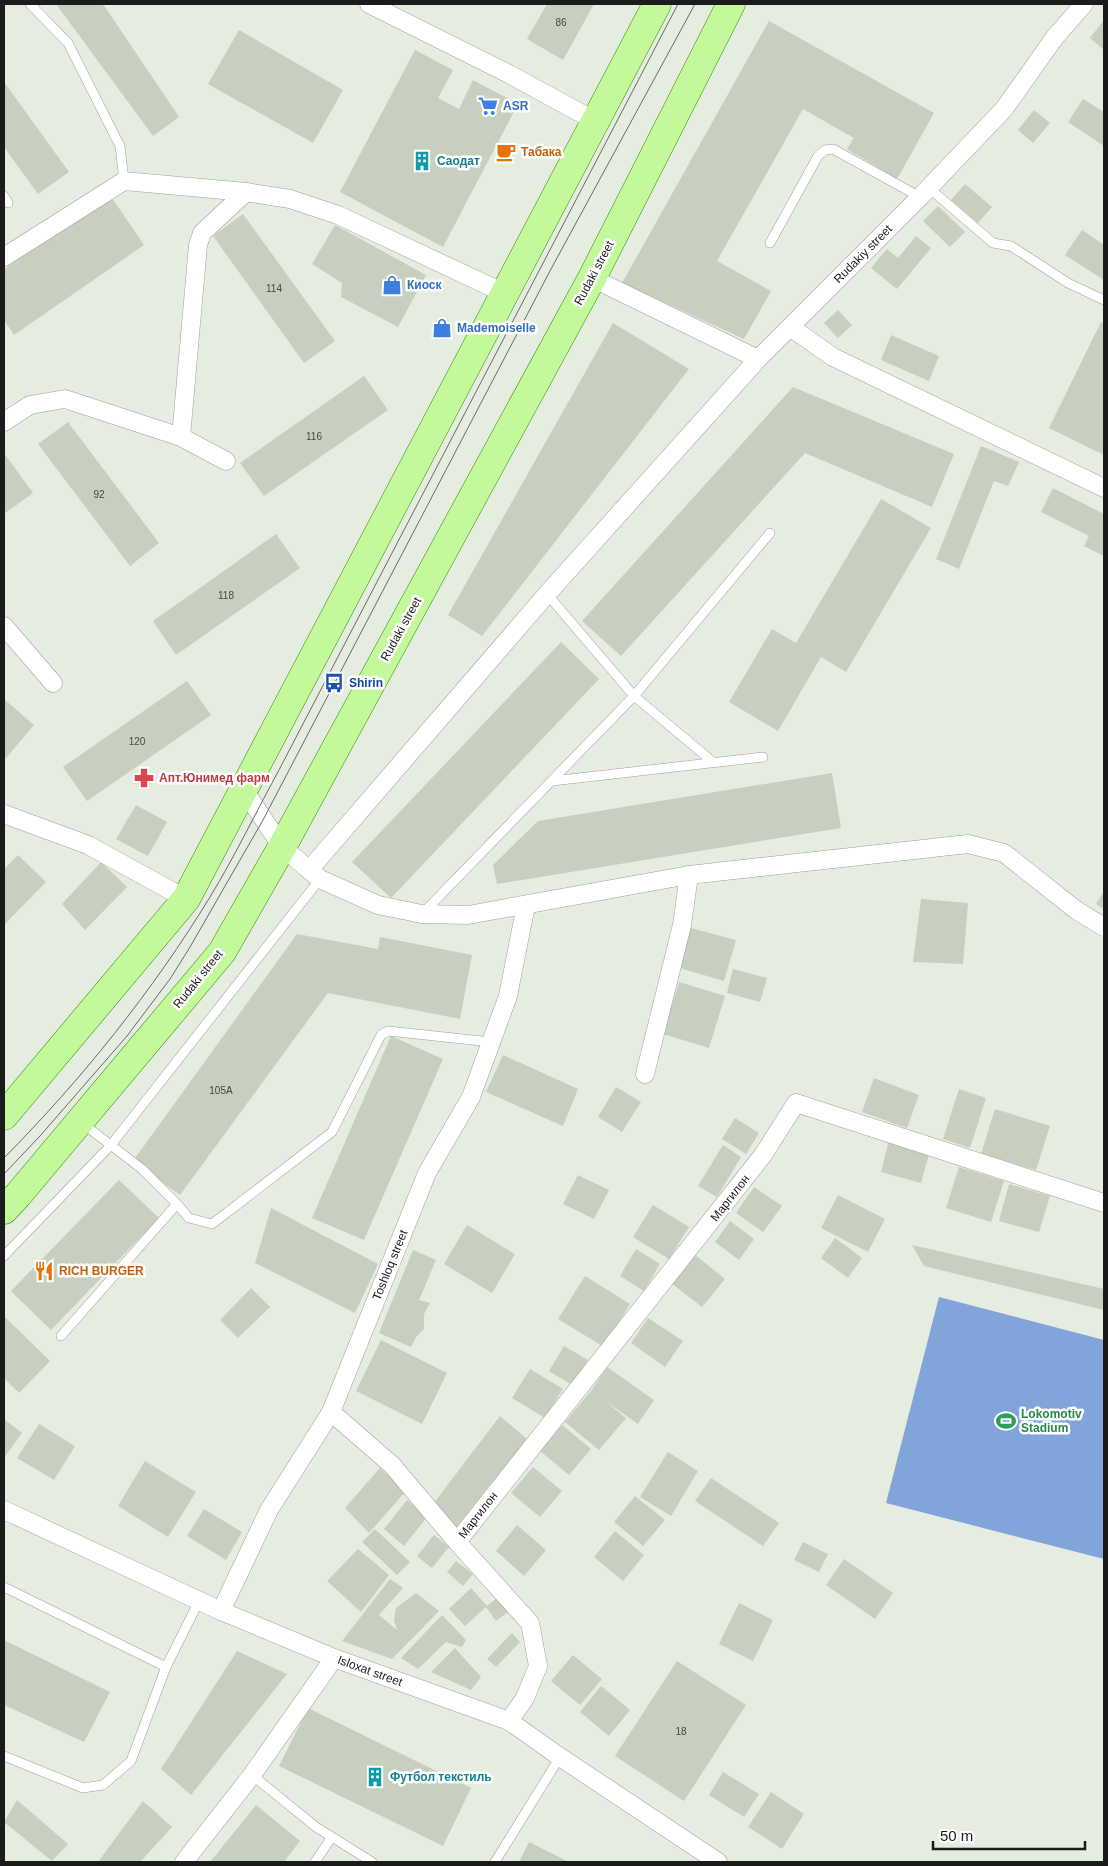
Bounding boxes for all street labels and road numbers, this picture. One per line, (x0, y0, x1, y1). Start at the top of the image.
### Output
street label: Rudakiy street (831, 221, 896, 286)
street label: Rudaki street (571, 238, 617, 307)
street label: Rudaki street (378, 594, 425, 663)
street label: Rudaki street (170, 947, 226, 1011)
street label: Маргилон (708, 1172, 752, 1224)
street label: Toshloq street (370, 1227, 411, 1302)
street label: Маргилон (456, 1489, 500, 1541)
street label: Isloxat street (336, 1653, 405, 1689)

